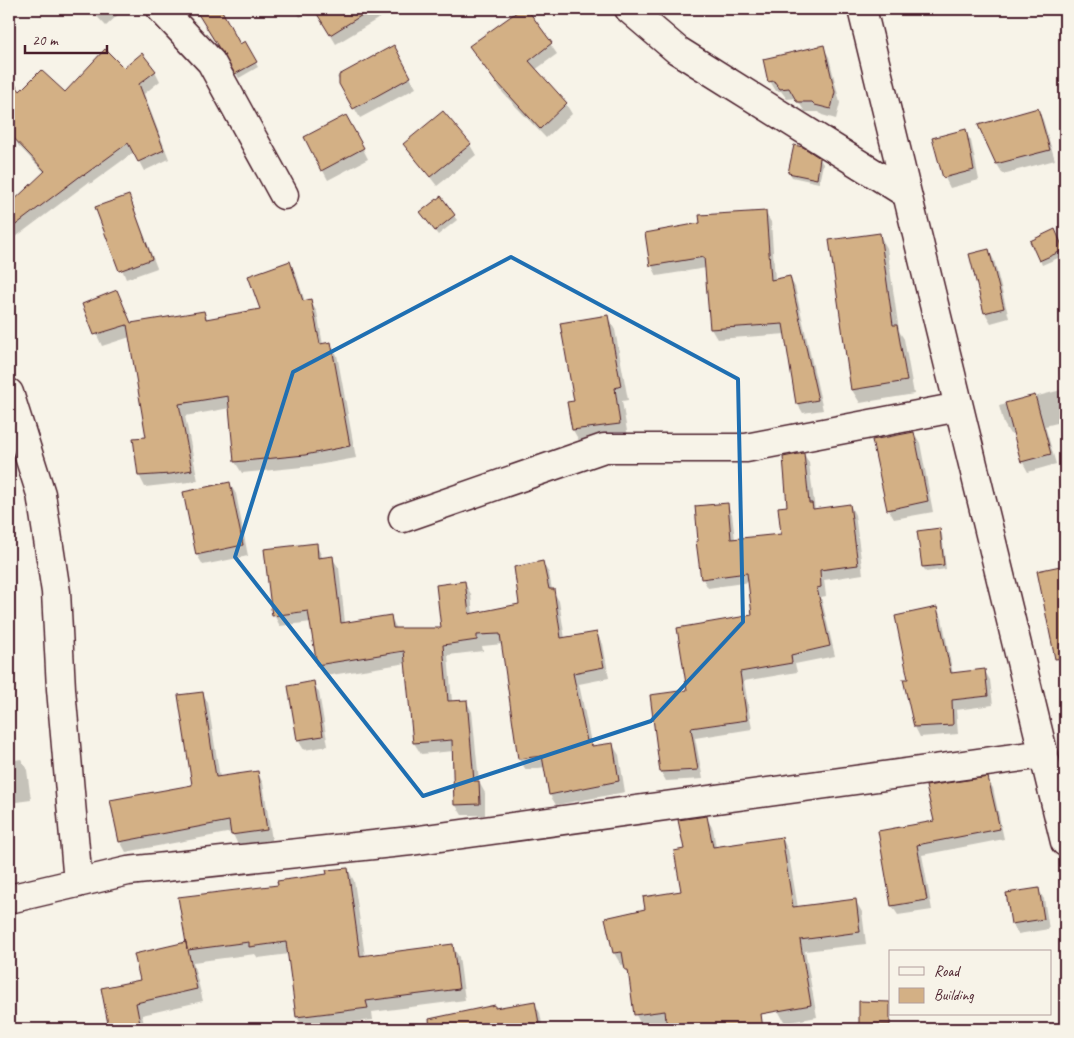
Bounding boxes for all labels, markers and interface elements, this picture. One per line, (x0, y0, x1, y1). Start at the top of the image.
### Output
scale bar (25, 22, 108, 54)
text: 20 m (32, 31, 59, 50)
legend (889, 950, 1052, 1016)
text: Road (934, 962, 961, 981)
text: Building (934, 986, 974, 1005)

